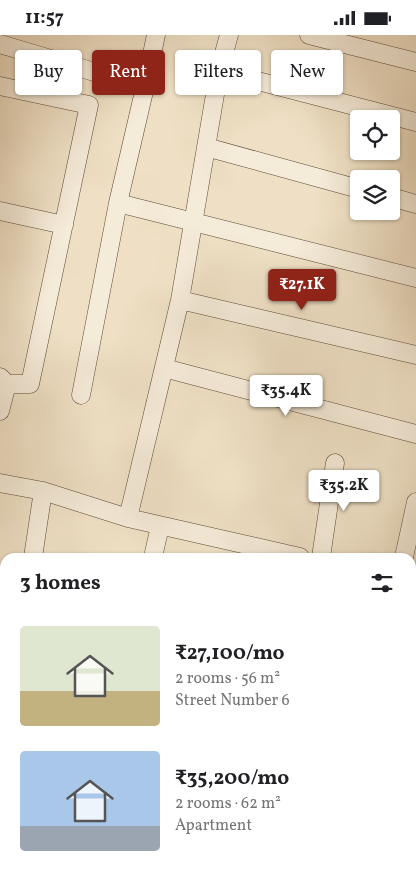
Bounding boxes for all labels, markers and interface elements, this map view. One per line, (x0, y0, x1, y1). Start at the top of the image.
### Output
text: 11:57 (25, 5, 64, 31)
chip: Buy (15, 50, 82, 95)
chip: Rent (92, 50, 165, 95)
chip: Filters (175, 50, 261, 95)
chip: New (271, 50, 343, 95)
map controls (350, 110, 400, 220)
button: locate (350, 110, 400, 160)
button: layers (350, 170, 400, 220)
pin: ₹27.1K (261, 269, 343, 311)
text: ₹27.1K (279, 274, 325, 296)
pin: ₹35.4K (245, 375, 327, 417)
text: ₹35.4K (261, 380, 311, 402)
pin: ₹35.2K (303, 469, 385, 512)
text: ₹35.2K (319, 475, 369, 497)
text: 3 homes (20, 569, 101, 598)
icon: filters (368, 569, 396, 597)
text: ₹27,100/mo (175, 639, 285, 668)
icon: home (60, 646, 120, 706)
text: 2 rooms · 56 m² (175, 668, 280, 690)
text: Street Number 6 (175, 690, 290, 712)
text: ₹35,200/mo (175, 764, 289, 793)
icon: home (60, 771, 120, 831)
text: 2 rooms · 62 m² (175, 793, 281, 815)
text: Apartment (175, 815, 252, 837)

